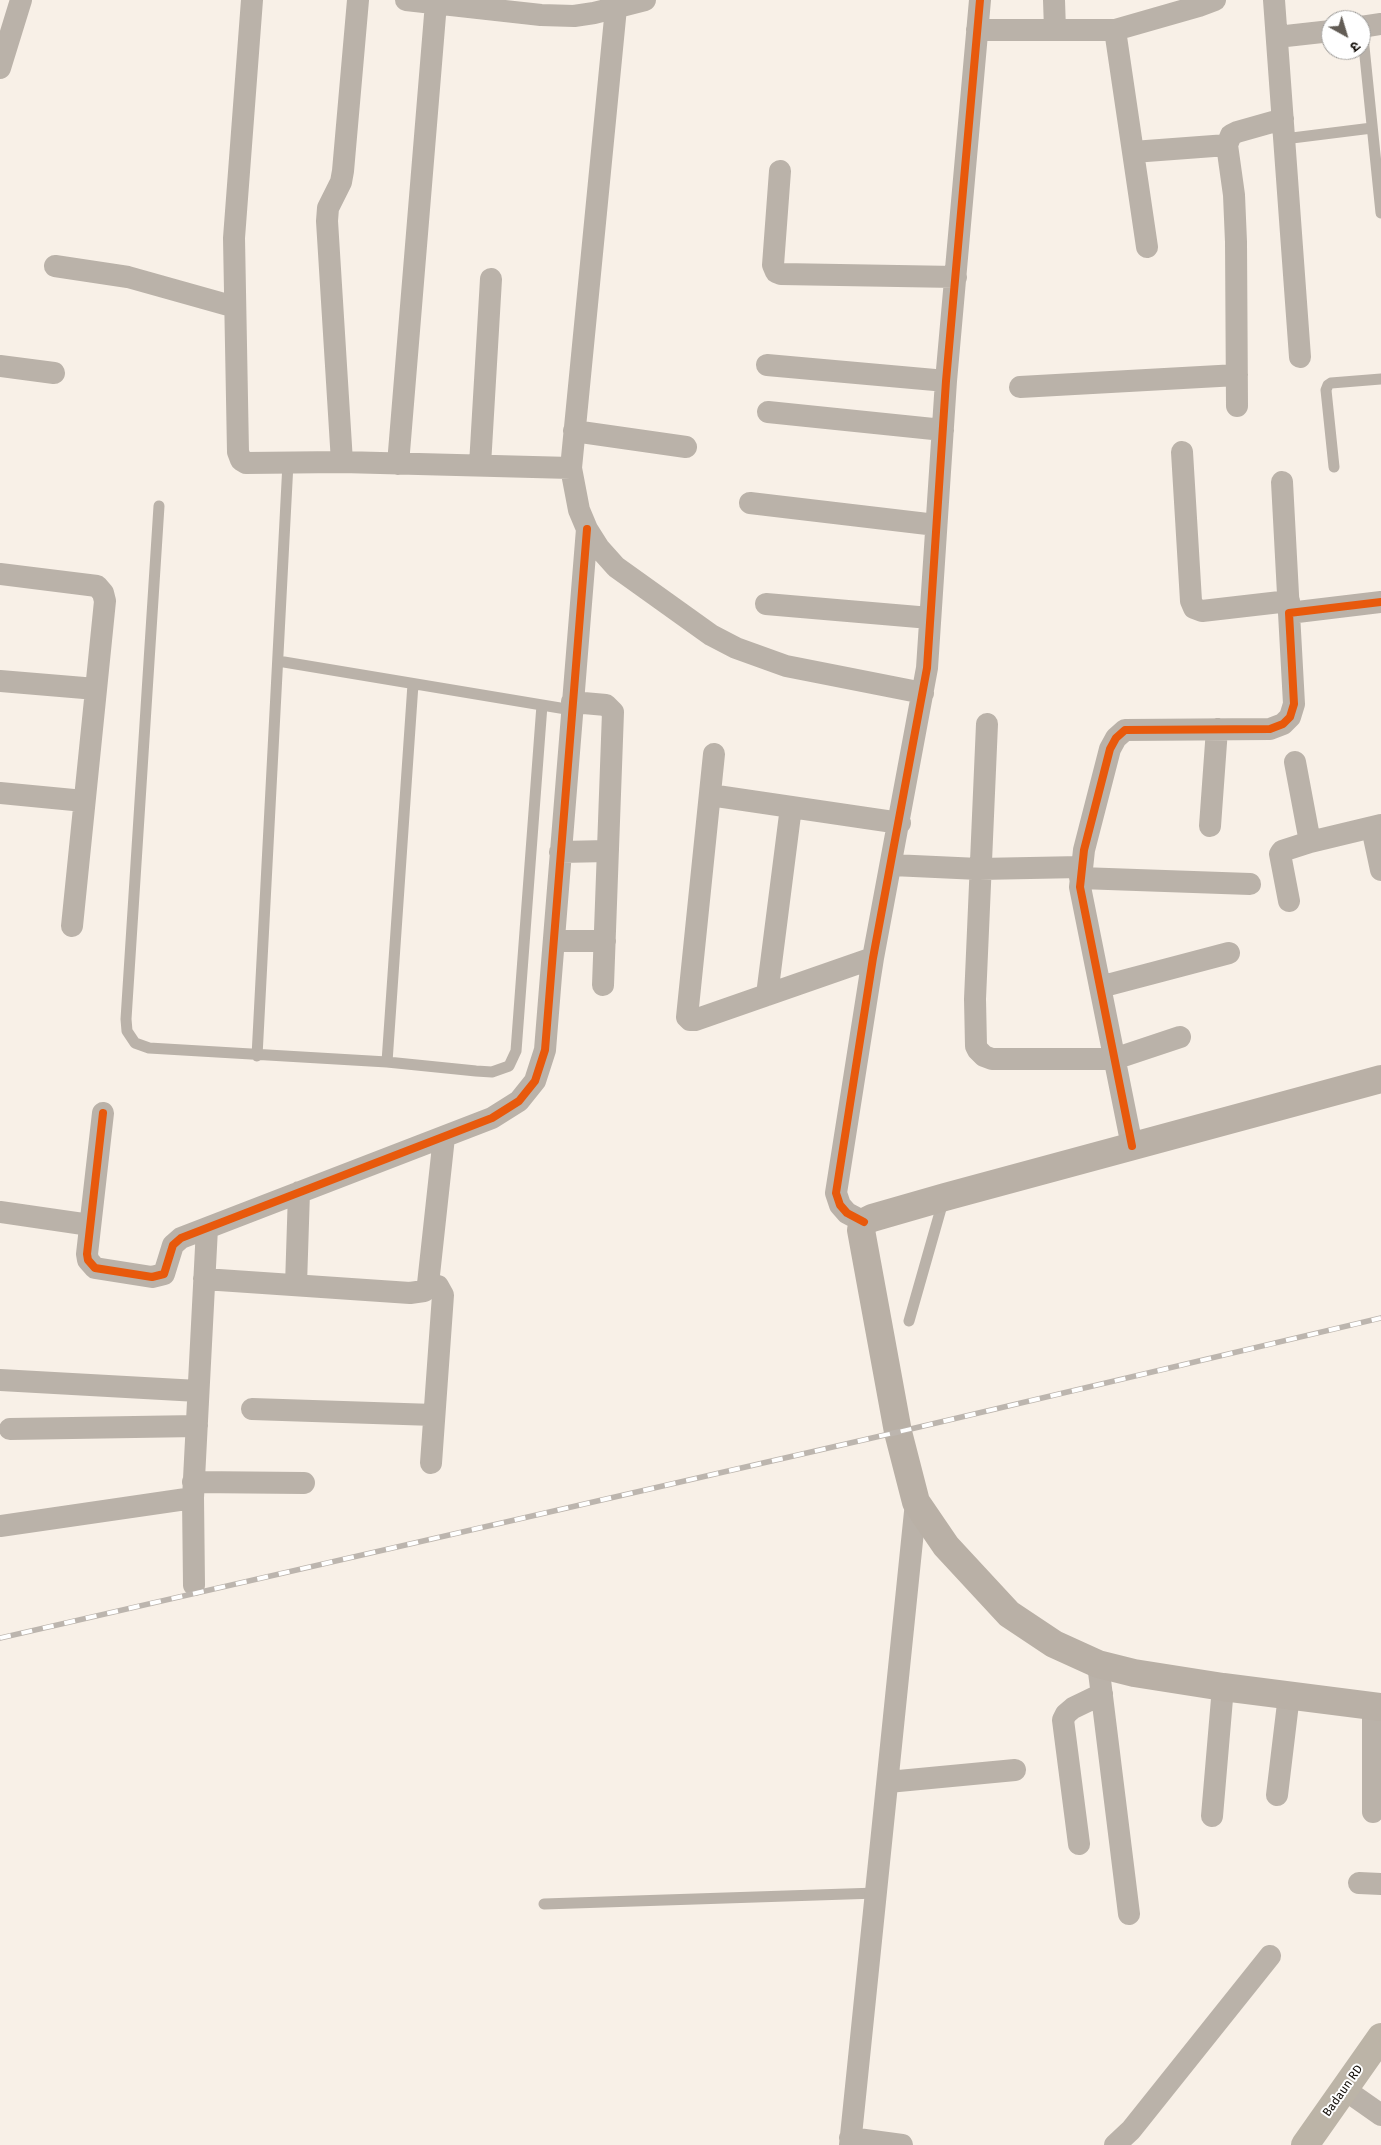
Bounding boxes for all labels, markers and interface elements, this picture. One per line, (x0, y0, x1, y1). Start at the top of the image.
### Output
north arrow (1321, 10, 1371, 60)
text: उ (1347, 37, 1364, 55)
street label: Badaun RD (1320, 2062, 1366, 2120)

